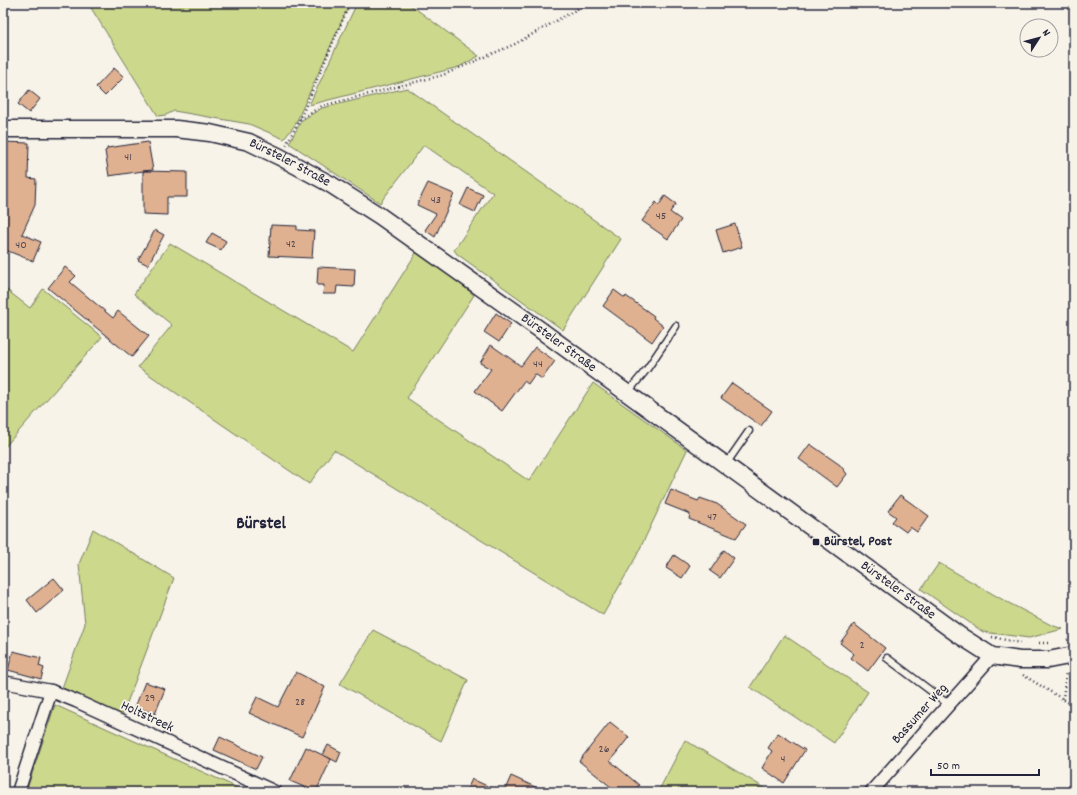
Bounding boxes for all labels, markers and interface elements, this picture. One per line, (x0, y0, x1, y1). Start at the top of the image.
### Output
north arrow (1019, 18, 1059, 58)
text: N (1037, 26, 1054, 41)
street label: Bürsteler Straße (246, 134, 334, 192)
house number: 41 (124, 149, 132, 166)
house number: 43 (431, 192, 441, 209)
house number: 45 (656, 208, 666, 225)
house number: 42 (286, 236, 296, 253)
house number: 40 (15, 237, 27, 254)
street label: Bürsteler Straße (517, 309, 600, 377)
house number: 44 (533, 356, 543, 373)
house number: 47 (707, 509, 717, 526)
district label: Bürstel (236, 512, 286, 537)
place label: Bürstel, Post (824, 532, 893, 552)
marker: Bürstel, Post (811, 537, 821, 547)
street label: Bürsteler Straße (856, 556, 940, 625)
house number: 2 (859, 637, 865, 654)
street label: Bassumer Weg (887, 679, 953, 749)
house number: 29 (145, 690, 155, 707)
house number: 28 (295, 694, 305, 711)
street label: Holtstreek (117, 696, 177, 738)
house number: 26 (598, 741, 610, 758)
house number: 4 (781, 751, 786, 768)
scale bar (931, 751, 1039, 777)
text: 50 m (937, 758, 960, 775)

